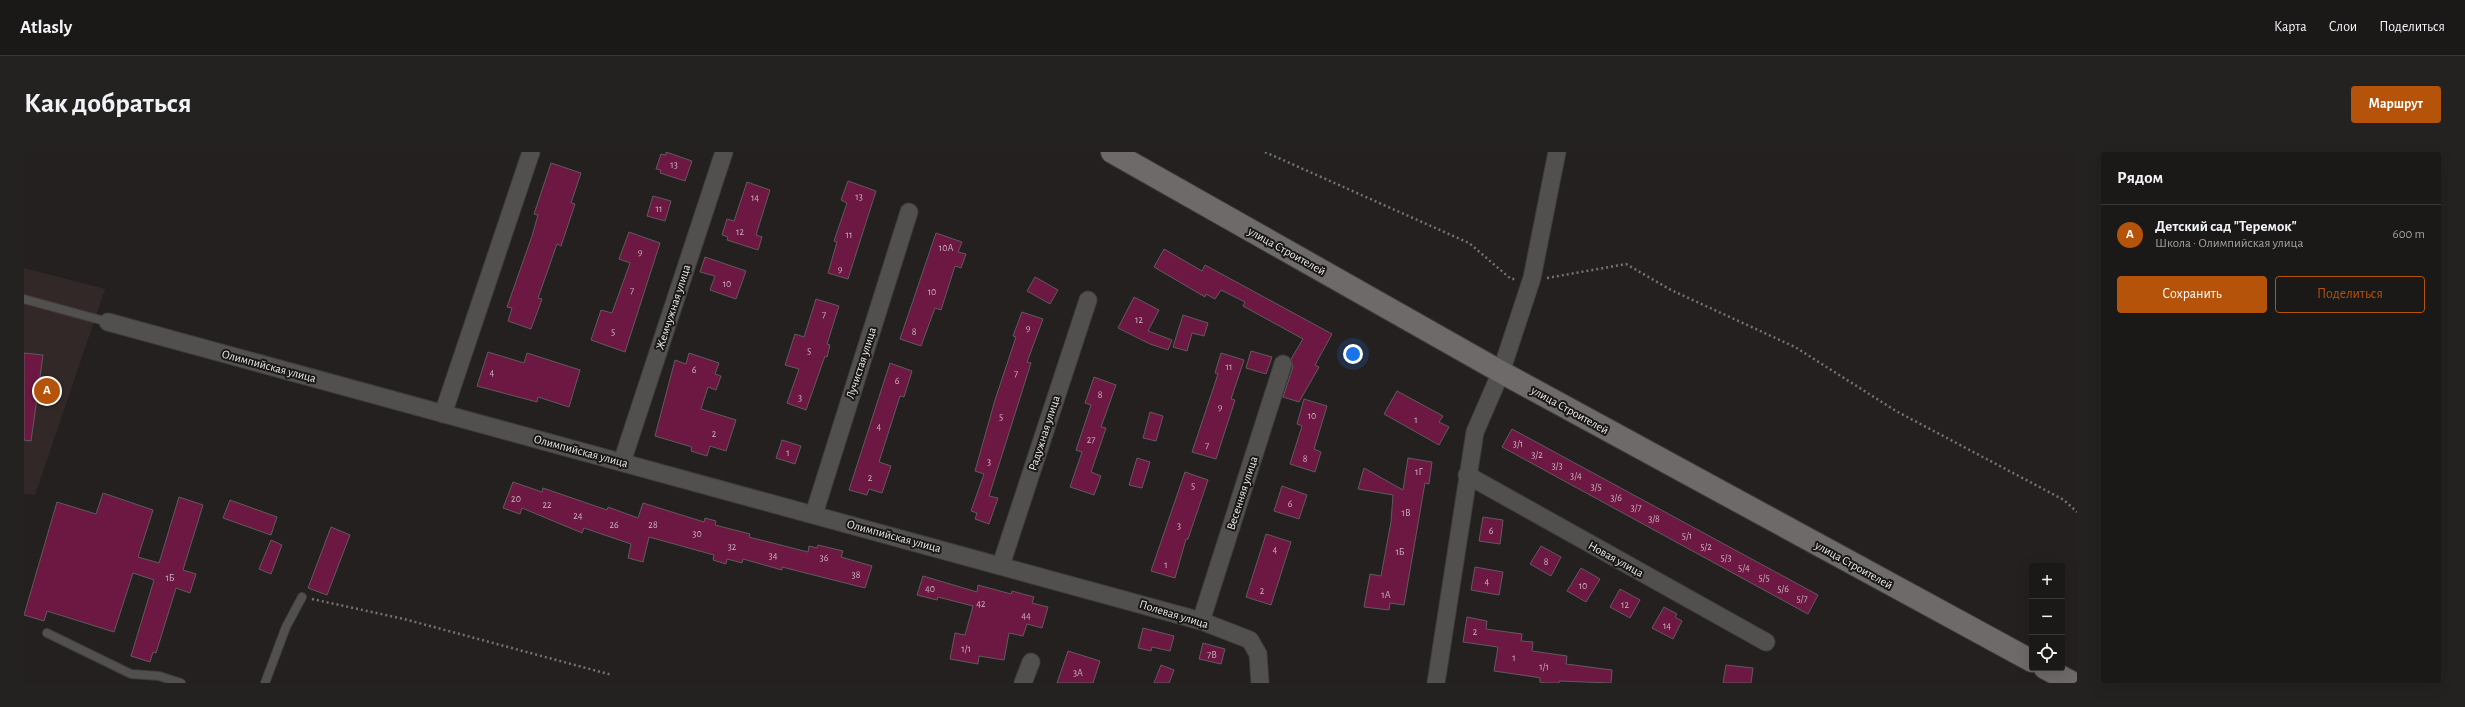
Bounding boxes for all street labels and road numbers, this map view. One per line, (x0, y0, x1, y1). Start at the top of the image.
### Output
street label: улица Строителей (1245, 224, 1328, 278)
street label: Жемчужная улица (654, 262, 694, 351)
street label: Лучистая улица (844, 325, 879, 401)
street label: Олимпийская улица (220, 348, 318, 385)
street label: улица Строителей (1528, 383, 1611, 437)
street label: Радужная улица (1026, 393, 1063, 472)
street label: Олимпийская улица (532, 433, 630, 470)
street label: Весенняя улица (1224, 454, 1261, 532)
street label: Олимпийская улица (845, 518, 943, 555)
street label: улица Строителей (1812, 538, 1895, 592)
street label: Новая улица (1586, 539, 1646, 580)
street label: Полевая улица (1138, 598, 1210, 631)

